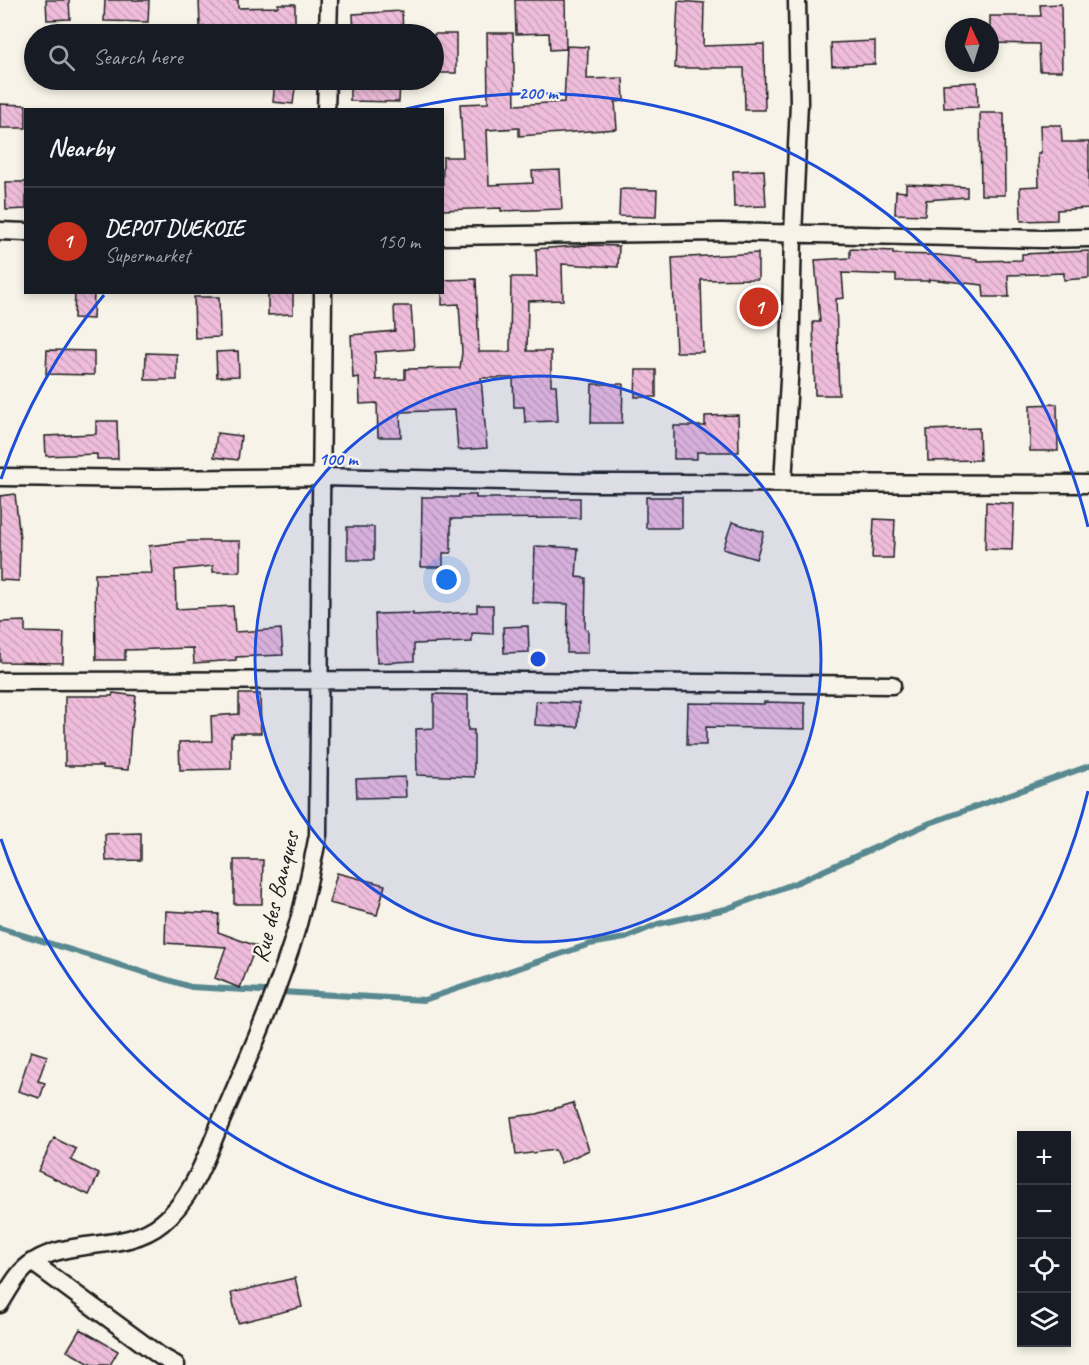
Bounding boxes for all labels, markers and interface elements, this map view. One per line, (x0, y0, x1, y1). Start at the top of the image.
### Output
north arrow (945, 18, 999, 72)
search box (24, 24, 444, 90)
icon: search (45, 41, 78, 74)
text: Search here (93, 43, 183, 71)
text: 200 m (519, 82, 559, 104)
text: Nearby (48, 131, 113, 164)
text: DEPOT DUEKOIE (105, 215, 244, 243)
text: 1 (63, 229, 72, 254)
text: 150 m (377, 229, 420, 254)
text: Supermarket (105, 243, 190, 268)
pin: 1 (740, 284, 778, 330)
text: 100 m (319, 448, 359, 470)
your location (432, 565, 461, 594)
centre of rings (528, 649, 548, 669)
street label: Rue des Banques (244, 827, 306, 965)
map controls (1017, 1131, 1071, 1347)
button: + (1017, 1131, 1071, 1185)
button: − (1017, 1185, 1071, 1239)
button: locate (1017, 1239, 1071, 1293)
button: layers (1017, 1293, 1071, 1347)

